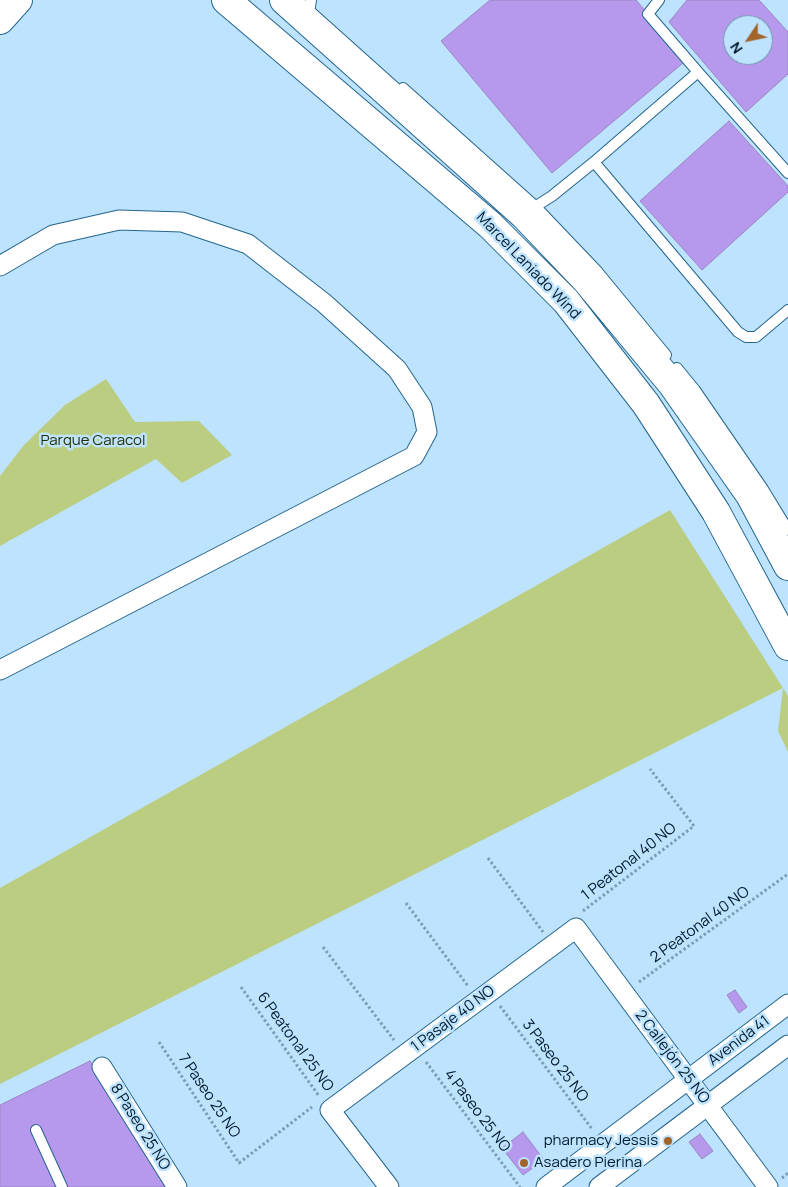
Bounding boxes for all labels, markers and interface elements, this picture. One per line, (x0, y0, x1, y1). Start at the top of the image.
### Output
north arrow (723, 15, 773, 65)
text: N (725, 39, 747, 58)
street label: Marcel Laniado Wind (472, 209, 584, 323)
park label: Parque Caracol (41, 432, 145, 450)
street label: 1 Peatonal 40 NO (578, 819, 680, 905)
street label: 2 Peatonal 40 NO (647, 883, 753, 967)
street label: 1 Pasaje 40 NO (408, 982, 498, 1056)
street label: 6 Peatonal 25 NO (253, 989, 337, 1095)
street label: 2 Callejón 25 NO (631, 1007, 713, 1107)
street label: Avenida 41 (705, 1012, 773, 1070)
street label: 3 Paseo 25 NO (518, 1016, 592, 1106)
street label: 7 Paseo 25 NO (174, 1051, 244, 1141)
street label: 4 Paseo 25 NO (440, 1066, 514, 1156)
street label: 8 Paseo 25 NO (106, 1080, 174, 1174)
place label: pharmacy Jessis (544, 1132, 658, 1150)
marker: pharmacy Jessis (662, 1135, 674, 1147)
place label: Asadero Pierina (534, 1154, 642, 1172)
marker: Asadero Pierina (518, 1157, 530, 1169)

